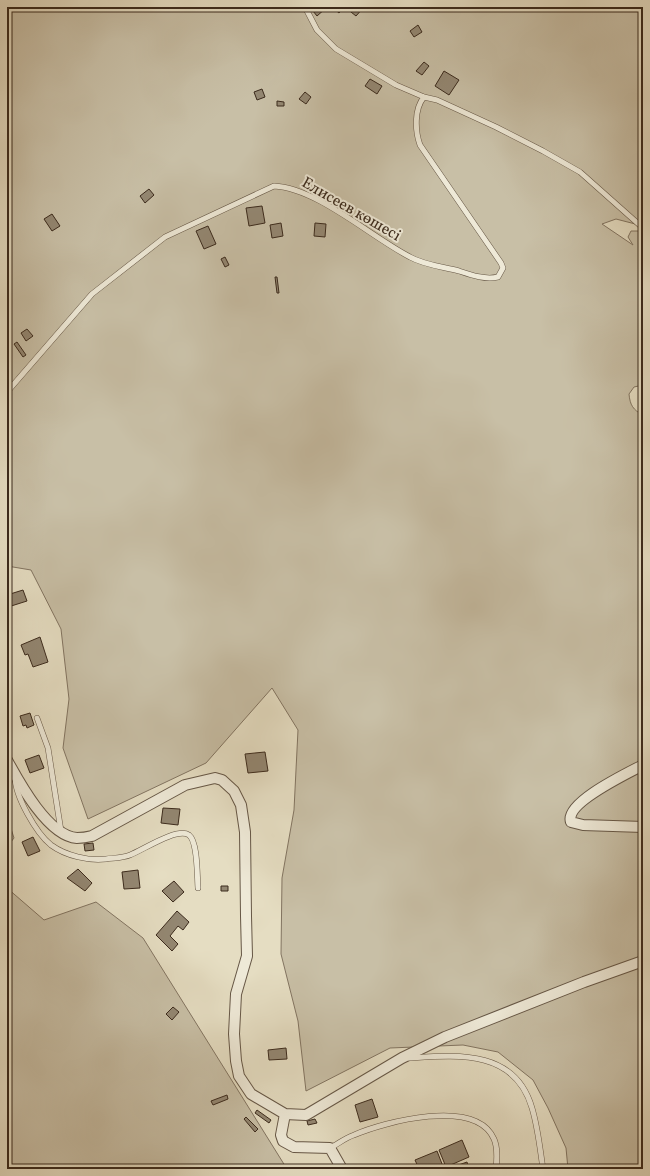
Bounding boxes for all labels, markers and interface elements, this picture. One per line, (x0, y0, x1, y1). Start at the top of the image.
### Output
street label: Елисеев көшесі (297, 172, 405, 247)

